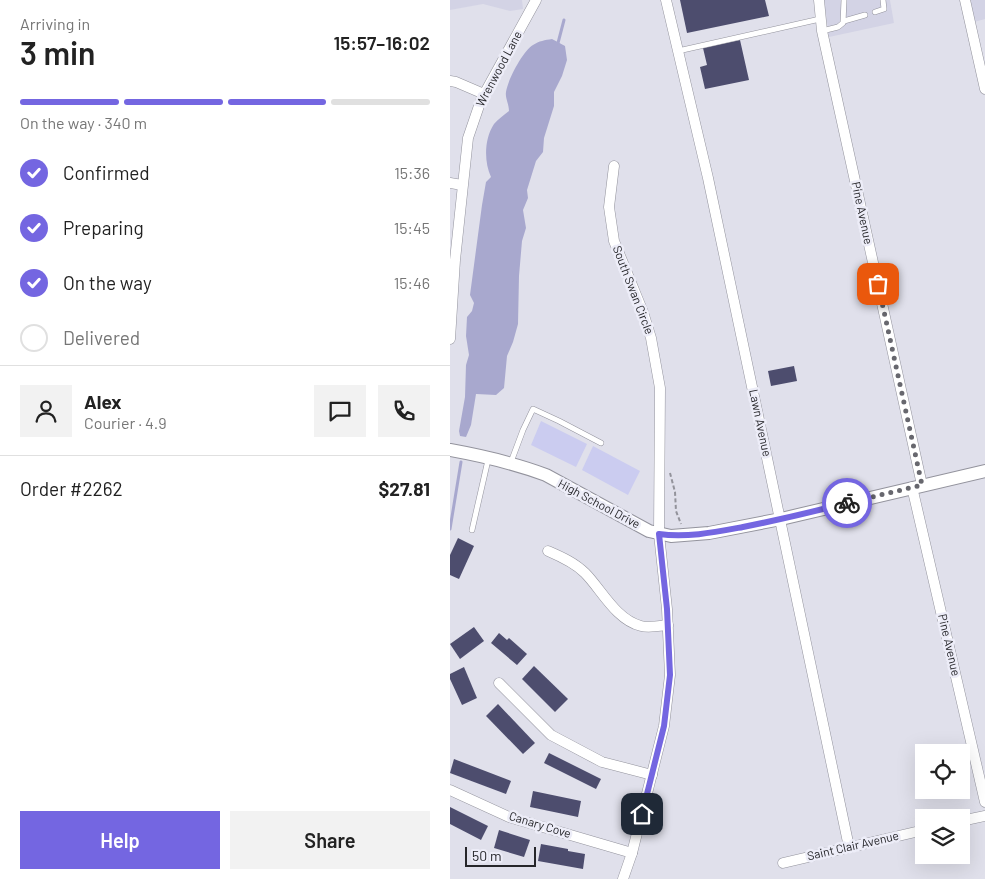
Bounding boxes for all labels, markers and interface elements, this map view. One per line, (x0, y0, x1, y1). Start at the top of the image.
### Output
text: Arriving in (20, 14, 90, 33)
street label: Wrenwood Lane (472, 28, 524, 109)
text: 15:57–16:02 (333, 31, 430, 54)
text: 3 min (20, 33, 96, 71)
text: On the way · 340 m (20, 113, 147, 132)
icon: check (20, 159, 48, 187)
text: Confirmed (63, 161, 150, 184)
text: 15:36 (394, 163, 430, 182)
street label: Pine Avenue (850, 180, 876, 245)
icon: check (20, 214, 48, 242)
text: Preparing (63, 216, 144, 239)
text: 15:45 (394, 218, 430, 237)
street label: South Swan Circle (611, 243, 657, 336)
pin (857, 263, 899, 305)
icon: check (20, 269, 48, 297)
icon: bag (864, 270, 892, 298)
text: On the way (63, 271, 152, 294)
text: 15:46 (394, 273, 430, 292)
text: Delivered (63, 326, 140, 349)
button: person (20, 385, 72, 437)
button: chat (314, 385, 366, 437)
button: phone (378, 385, 430, 437)
street label: Lawn Avenue (747, 388, 775, 458)
text: Alex (84, 390, 122, 413)
text: Courier · 4.9 (84, 413, 167, 432)
street label: High School Drive (556, 476, 643, 531)
text: Order #2262 (20, 477, 123, 500)
text: $27.81 (378, 477, 430, 500)
courier (822, 478, 872, 528)
icon: bike (833, 489, 861, 517)
street label: Pine Avenue (936, 612, 964, 677)
map controls (915, 744, 970, 864)
button: locate (915, 744, 970, 799)
pin (621, 793, 663, 835)
icon: home (628, 800, 656, 828)
street label: Canary Cove (508, 808, 573, 840)
button: layers (915, 809, 970, 864)
button: Help (20, 811, 220, 869)
button: Share (230, 811, 430, 869)
street label: Saint Clair Avenue (806, 828, 900, 862)
scale bar (465, 844, 536, 867)
text: 50 m (472, 847, 501, 864)

